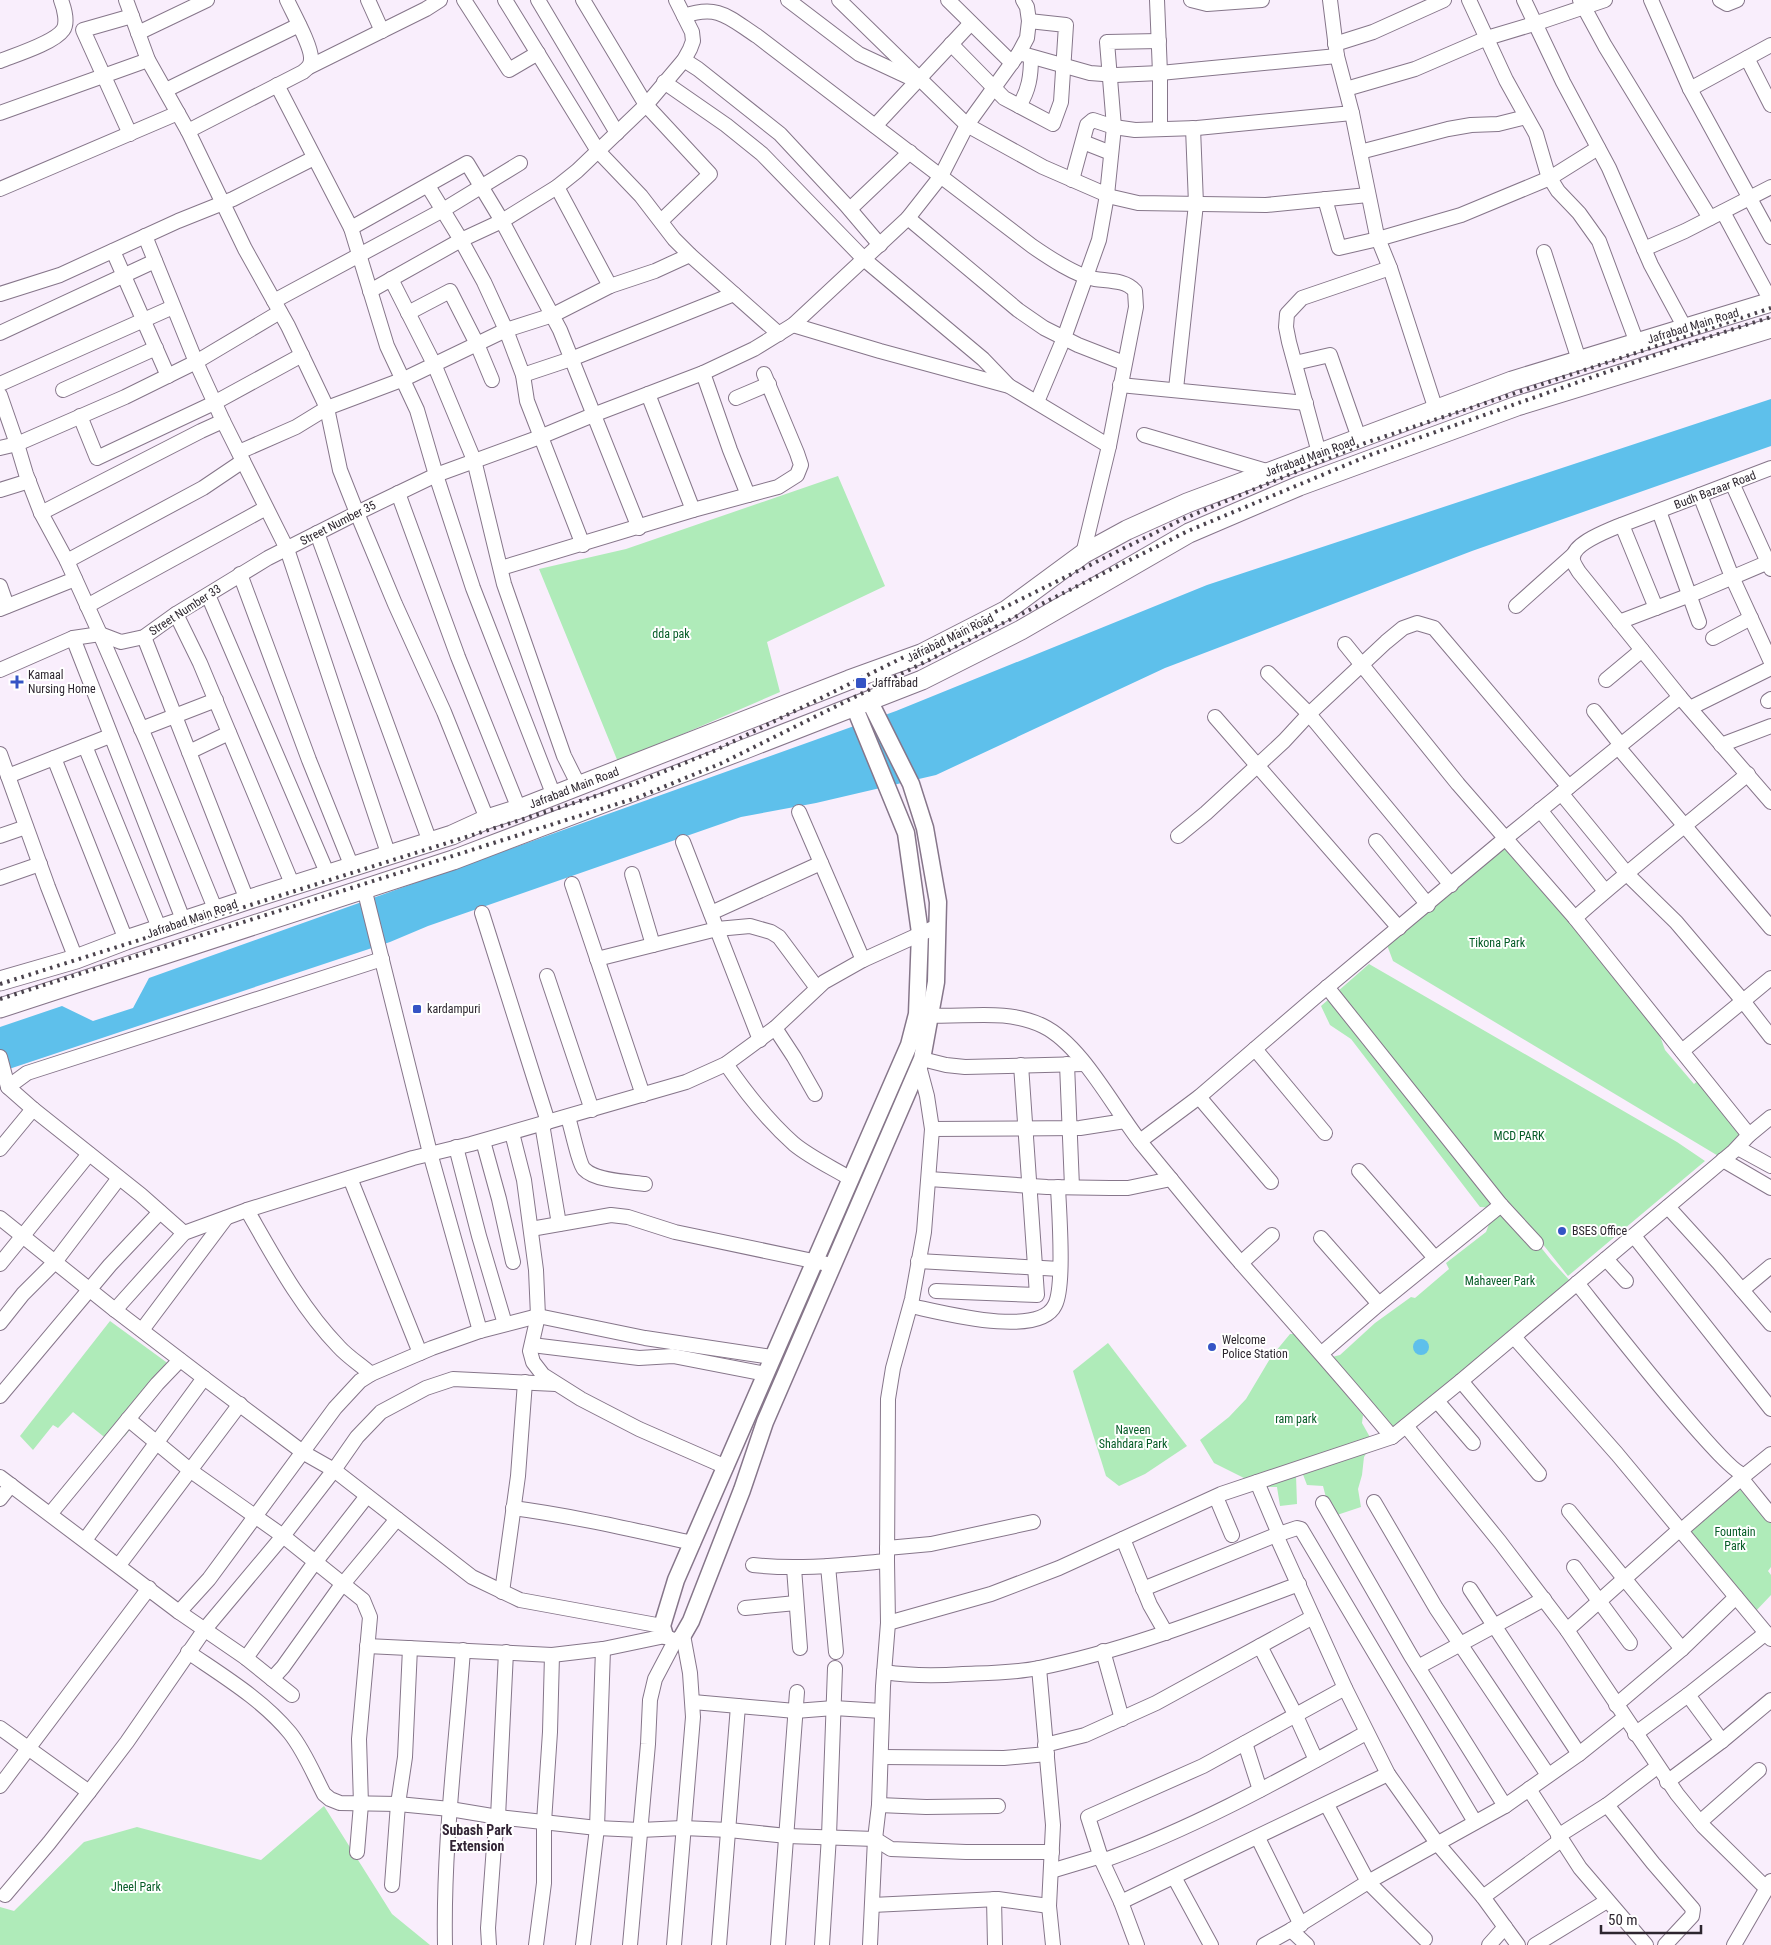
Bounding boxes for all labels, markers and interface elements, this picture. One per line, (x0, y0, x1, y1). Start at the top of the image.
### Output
street label: Jafrabad Main Road (1645, 305, 1741, 347)
street label: Jafrabad Main Road (1263, 434, 1357, 480)
street label: Budh Bazaar Road (1672, 468, 1758, 512)
street label: Street Number 35 (298, 498, 378, 548)
street label: Street Number 33 (146, 582, 224, 638)
street label: Jafrabad Main Road (904, 611, 996, 665)
park label: dda pak (652, 627, 690, 641)
place label: Kamaal Nursing Home (28, 668, 96, 696)
marker: Kamaal Nursing Home (10, 675, 24, 689)
marker: Jaffrabad (854, 676, 868, 690)
place label: Jaffrabad (872, 676, 918, 690)
street label: Jafrabad Main Road (527, 764, 621, 812)
street label: Jafrabad Main Road (145, 897, 239, 941)
park label: Tikona Park (1469, 936, 1526, 950)
place label: kardampuri (427, 1002, 481, 1016)
marker: kardampuri (411, 1003, 423, 1015)
park label: MCD PARK (1493, 1129, 1545, 1143)
place label: BSES Office (1572, 1224, 1627, 1238)
marker: BSES Office (1556, 1225, 1568, 1237)
park label: Mahaveer Park (1465, 1274, 1536, 1288)
place label: Welcome Police Station (1222, 1333, 1288, 1361)
marker: Welcome Police Station (1206, 1341, 1218, 1353)
park label: ram park (1275, 1412, 1317, 1426)
park label: Naveen Shahdara Park (1099, 1423, 1168, 1451)
park label: Fountain Park (1714, 1525, 1756, 1553)
district label: Subash Park Extension (442, 1822, 512, 1854)
park label: Jheel Park (111, 1880, 161, 1894)
scale bar (1601, 1902, 1701, 1934)
text: 50 m (1608, 1911, 1638, 1929)

